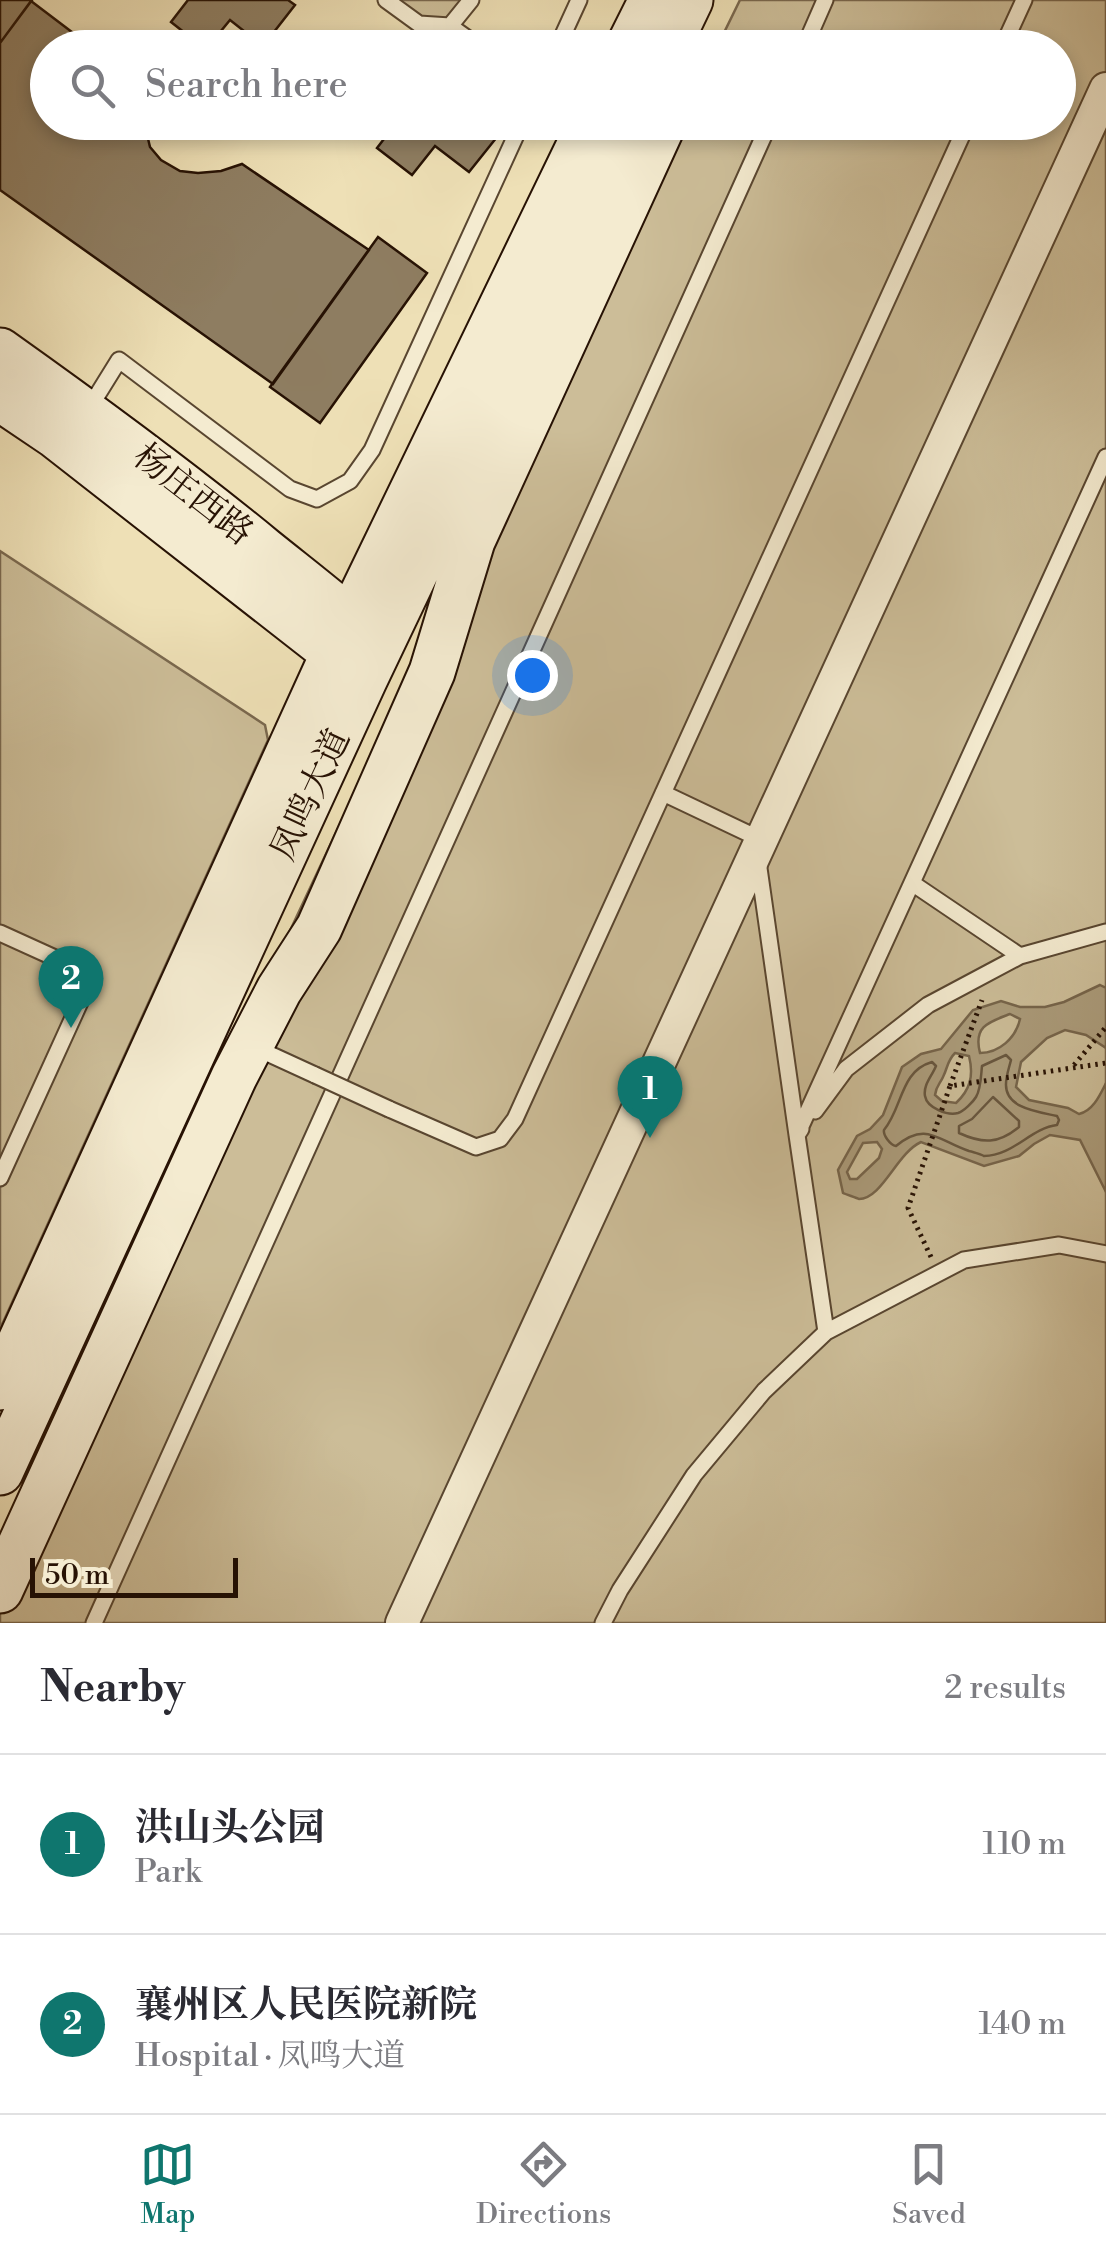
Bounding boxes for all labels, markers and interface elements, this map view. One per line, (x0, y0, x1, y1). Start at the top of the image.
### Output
search box (30, 30, 1076, 140)
icon: search (65, 58, 120, 113)
text: Search here (145, 62, 348, 109)
street label: 杨庄西路 (125, 435, 261, 555)
your location (507, 650, 558, 701)
street label: 凤鸣大道 (262, 722, 360, 868)
pin: 2 (38, 946, 104, 1028)
pin: 1 (618, 1056, 682, 1138)
scale bar (30, 1553, 238, 1598)
text: 50 m (45, 1558, 109, 1593)
text: Nearby (40, 1662, 185, 1715)
text: 2 results (944, 1668, 1066, 1708)
text: 洪山头公园 (135, 1805, 325, 1852)
text: 1 (65, 1824, 80, 1864)
text: 110 m (983, 1824, 1066, 1864)
text: Park (135, 1852, 202, 1892)
text: 襄州区人民医院新院 (135, 1982, 477, 2029)
text: 2 (62, 2004, 83, 2044)
text: 140 m (979, 2004, 1066, 2044)
text: Hospital · 凤鸣大道 (135, 2036, 405, 2076)
tab: Map (140, 2137, 195, 2232)
tab: Directions (476, 2137, 611, 2232)
tab: Saved (892, 2137, 966, 2232)

